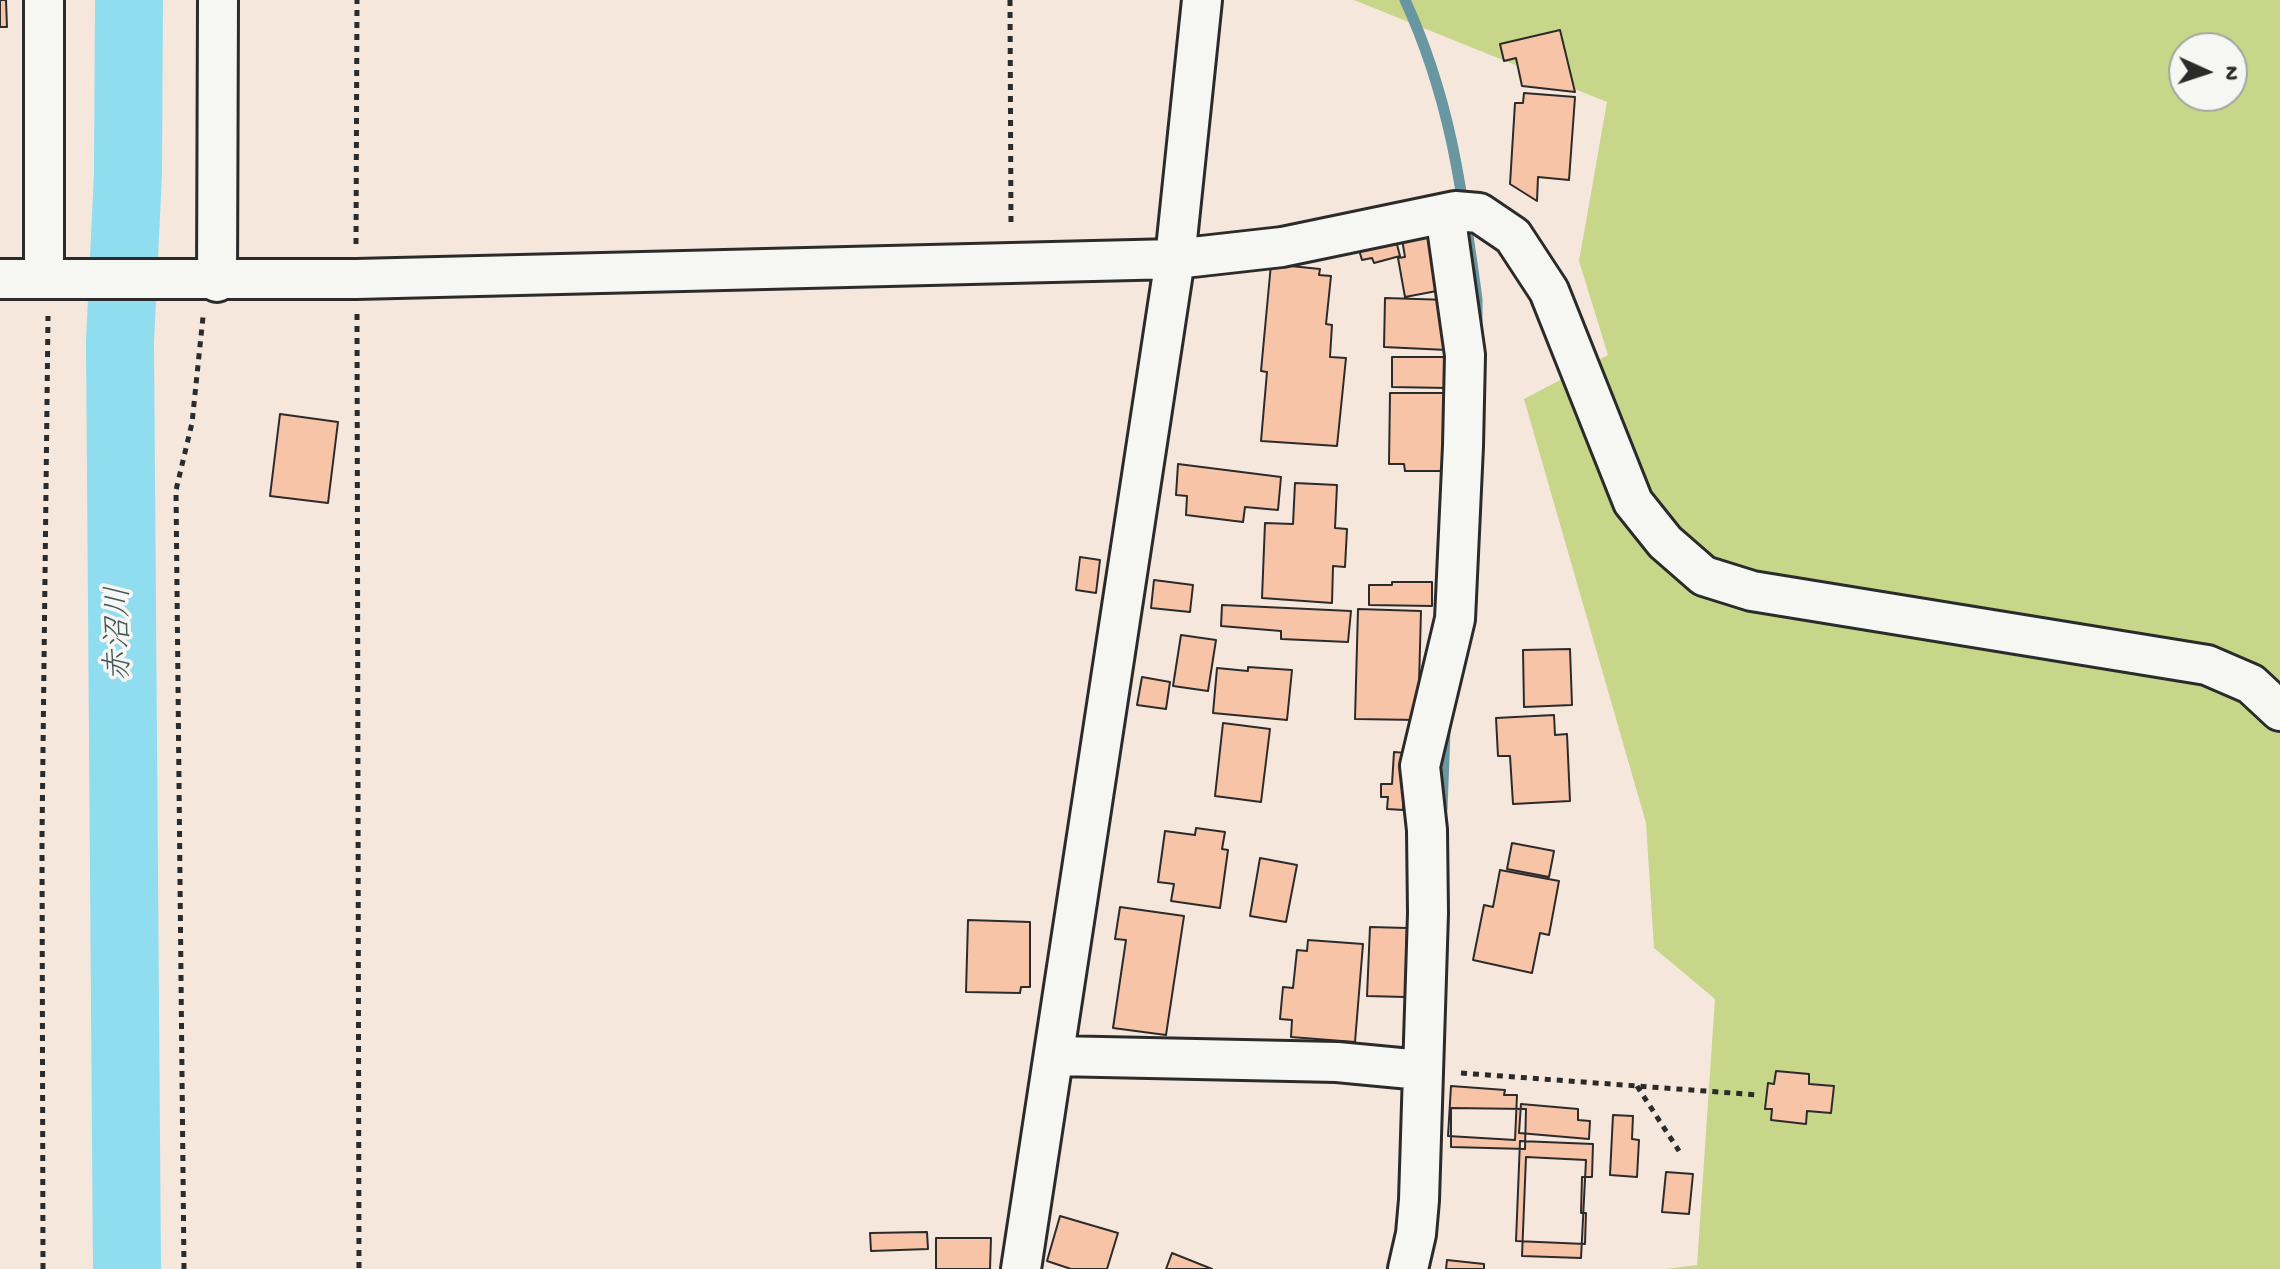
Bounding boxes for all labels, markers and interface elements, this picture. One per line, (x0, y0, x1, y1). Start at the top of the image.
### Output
north arrow (2168, 32, 2248, 112)
text: N (2217, 65, 2243, 81)
water label: 赤沼川 (103, 586, 141, 682)

